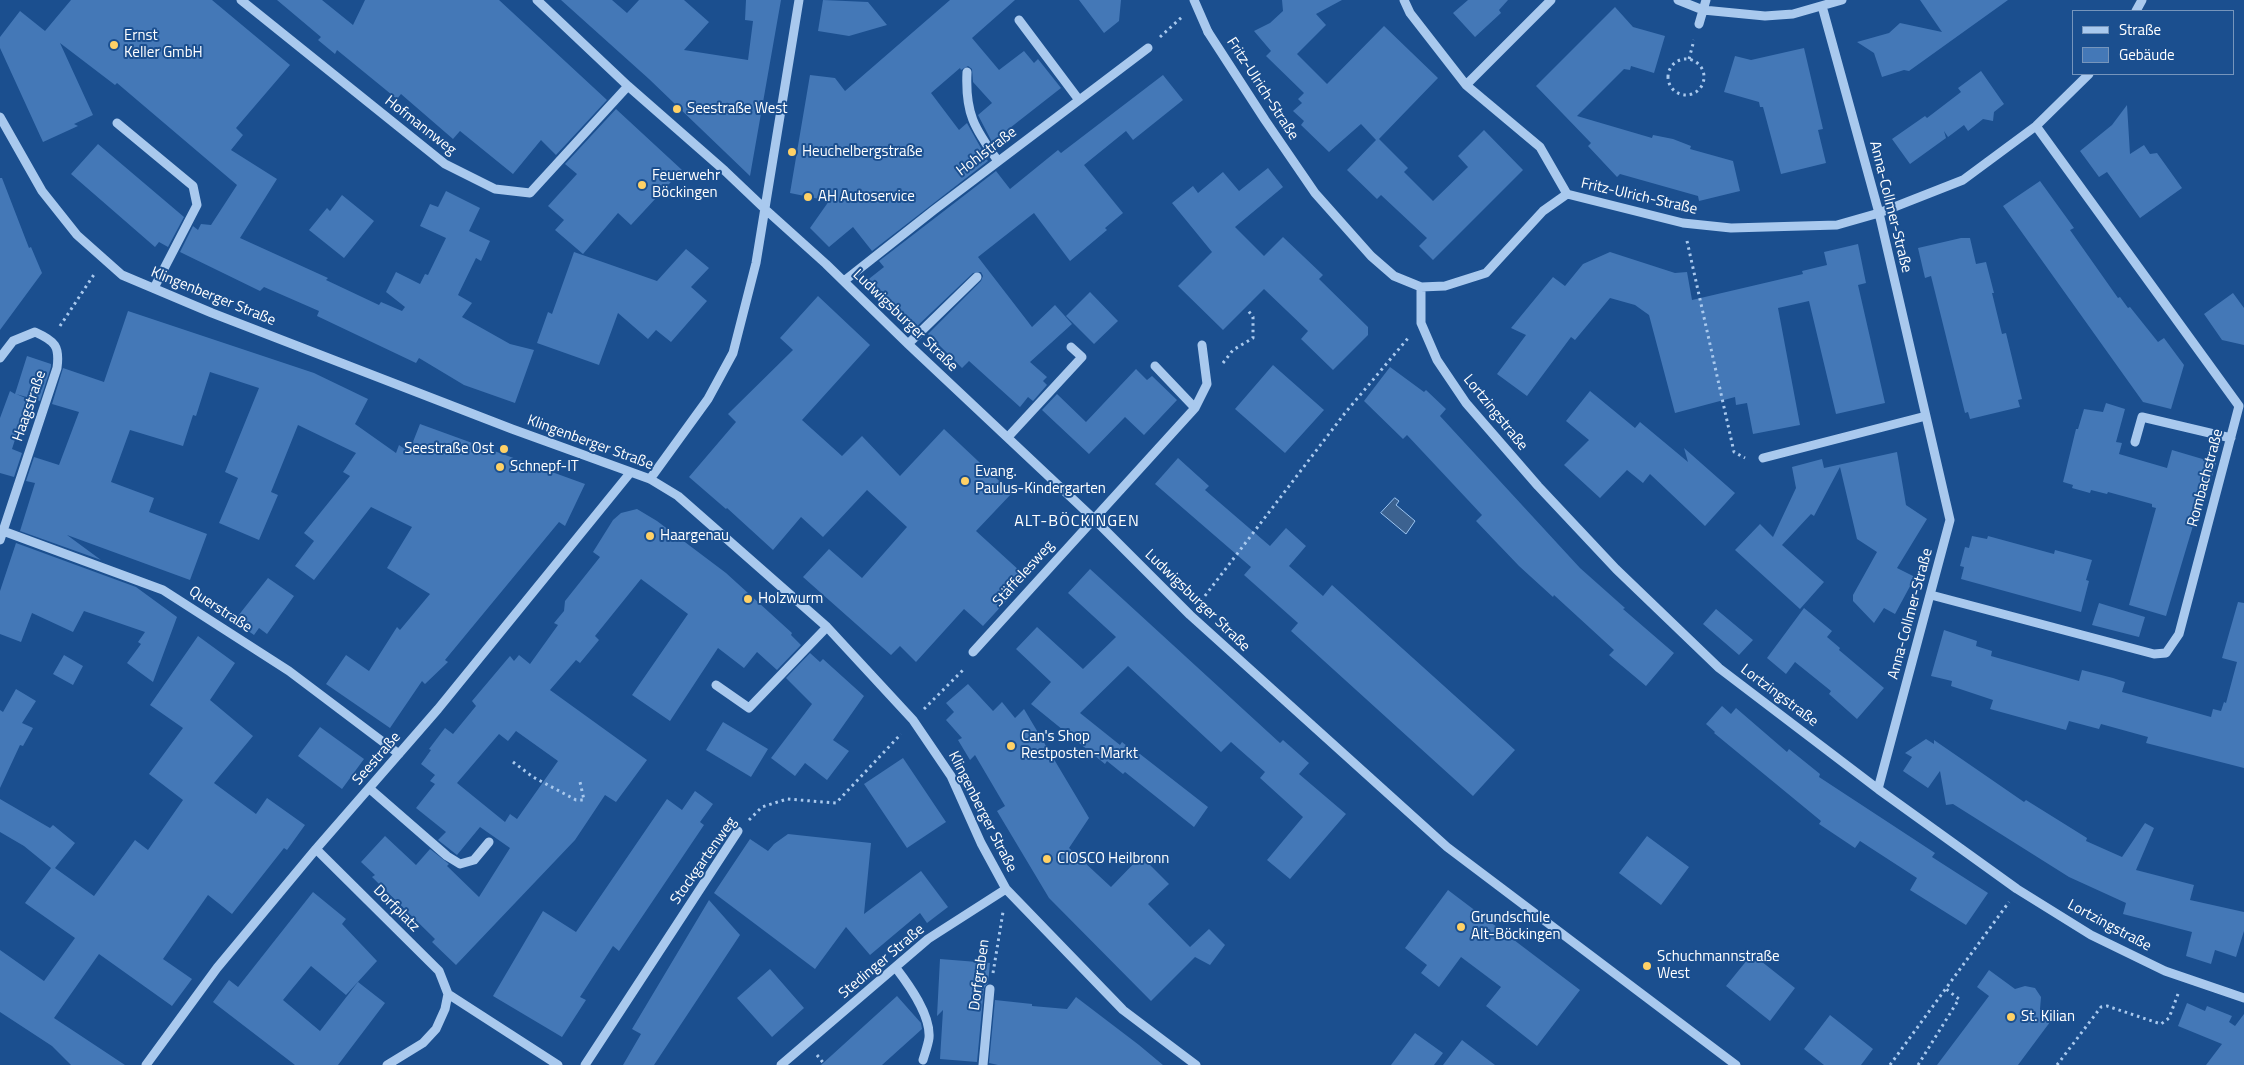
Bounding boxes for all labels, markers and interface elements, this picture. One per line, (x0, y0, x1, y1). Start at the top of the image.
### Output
legend (2072, 10, 2234, 75)
text: Straße (2119, 18, 2161, 41)
place label: Ernst Keller GmbH (124, 27, 203, 62)
street label: Fritz-Ulrich-Straße (1222, 34, 1302, 144)
marker: Ernst Keller GmbH (108, 39, 120, 51)
text: Gebäude (2119, 43, 2175, 66)
street label: Hofmannweg (381, 93, 459, 159)
place label: Seestraße West (687, 100, 788, 118)
marker: Seestraße West (671, 103, 683, 115)
street label: Hohlstraße (953, 124, 1021, 180)
street label: Anna-Collmer-Straße (1865, 139, 1915, 275)
place label: Heuchelbergstraße (802, 143, 923, 161)
marker: Heuchelbergstraße (786, 146, 798, 158)
place label: Feuerwehr Böckingen (652, 167, 720, 202)
street label: Fritz-Ulrich-Straße (1579, 175, 1699, 219)
marker: Feuerwehr Böckingen (636, 179, 648, 191)
place label: AH Autoservice (818, 188, 915, 206)
marker: AH Autoservice (802, 191, 814, 203)
street label: Klingenberger Straße (148, 264, 278, 330)
street label: Ludwigsburger Straße (849, 266, 961, 376)
street label: Haagstraße (9, 368, 51, 444)
street label: Lortzingstraße (1459, 371, 1531, 455)
street label: Klingenberger Straße (524, 412, 656, 474)
street label: Rombachstraße (2184, 427, 2228, 529)
place label: Seestraße Ost (404, 440, 494, 458)
marker: Seestraße Ost (498, 443, 510, 455)
place label: Schnepf-IT (510, 458, 579, 476)
marker: Schnepf-IT (494, 461, 506, 473)
place label: Evang. Paulus-Kindergarten (975, 463, 1106, 498)
marker: Evang. Paulus-Kindergarten (959, 475, 971, 487)
district label: ALT-BÖCKINGEN (1013, 512, 1141, 532)
place label: Haargenau (660, 527, 729, 545)
marker: Haargenau (644, 530, 656, 542)
street label: Stäffelesweg (990, 537, 1058, 611)
street label: Ludwigsburger Straße (1141, 546, 1253, 656)
street label: Anna-Collmer-Straße (1885, 547, 1937, 681)
street label: Querstraße (185, 583, 255, 637)
place label: Holzwurm (758, 590, 823, 608)
marker: Holzwurm (742, 593, 754, 605)
street label: Lortzingstraße (1737, 661, 1821, 731)
place label: Can's Shop Restposten-Markt (1021, 728, 1138, 763)
street label: Seestraße (349, 729, 405, 789)
marker: Can's Shop Restposten-Markt (1005, 740, 1017, 752)
street label: Klingenberger Straße (944, 749, 1020, 875)
street label: Stockgartenweg (667, 814, 741, 908)
place label: CIOSCO Heilbronn (1057, 850, 1169, 868)
marker: CIOSCO Heilbronn (1041, 853, 1053, 865)
street label: Dorfplatz (369, 882, 423, 936)
street label: Lortzingstraße (2064, 896, 2154, 956)
place label: Grundschule Alt-Böckingen (1471, 909, 1560, 944)
street label: Stedinger Straße (836, 921, 928, 1003)
marker: Grundschule Alt-Böckingen (1455, 921, 1467, 933)
street label: Dorfgraben (966, 938, 994, 1012)
place label: Schuchmannstraße West (1657, 948, 1780, 983)
marker: Schuchmannstraße West (1641, 960, 1653, 972)
place label: St. Kilian (2021, 1008, 2075, 1026)
marker: St. Kilian (2005, 1011, 2017, 1023)

